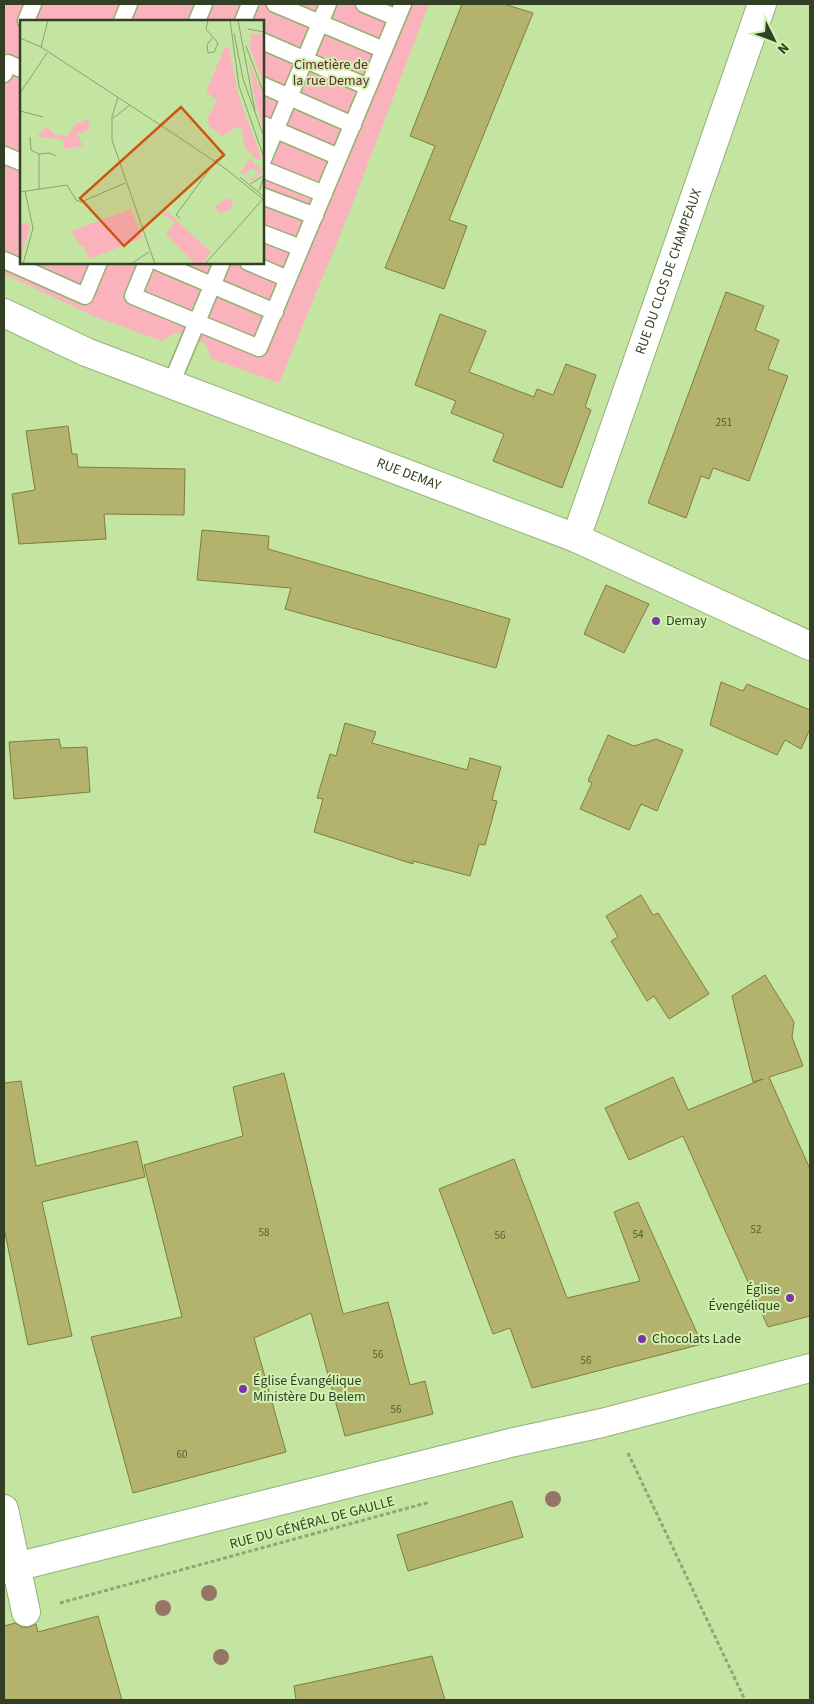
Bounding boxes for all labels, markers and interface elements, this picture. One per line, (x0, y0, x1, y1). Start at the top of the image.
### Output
north arrow (749, 15, 799, 65)
inset map (20, 20, 264, 264)
text: N (772, 38, 793, 58)
park label: Cimetière de la rue Demay (293, 55, 370, 91)
street label: RUE DU CLOS DE CHAMPEAUX (631, 186, 707, 357)
house number: 251 (716, 415, 732, 430)
street label: RUE DEMAY (374, 453, 444, 496)
place label: Demay (666, 611, 707, 631)
marker: Demay (650, 615, 662, 627)
house number: 52 (751, 1222, 761, 1237)
house number: 58 (259, 1225, 270, 1240)
house number: 54 (633, 1227, 644, 1242)
house number: 56 (495, 1228, 506, 1243)
place label: Église Évengélique (709, 1280, 780, 1316)
marker: Église Évengélique (784, 1292, 796, 1304)
place label: Chocolats Lade (652, 1329, 741, 1349)
marker: Chocolats Lade (636, 1333, 648, 1345)
house number: 56 (373, 1347, 384, 1362)
house number: 56 (581, 1353, 592, 1368)
place label: Église Évangélique Ministère Du Belem (253, 1371, 366, 1407)
marker: Église Évangélique Ministère Du Belem (237, 1383, 249, 1395)
house number: 56 (391, 1402, 402, 1417)
house number: 60 (177, 1447, 187, 1462)
street label: RUE DU GÉNÉRAL DE GAULLE (227, 1491, 397, 1555)

